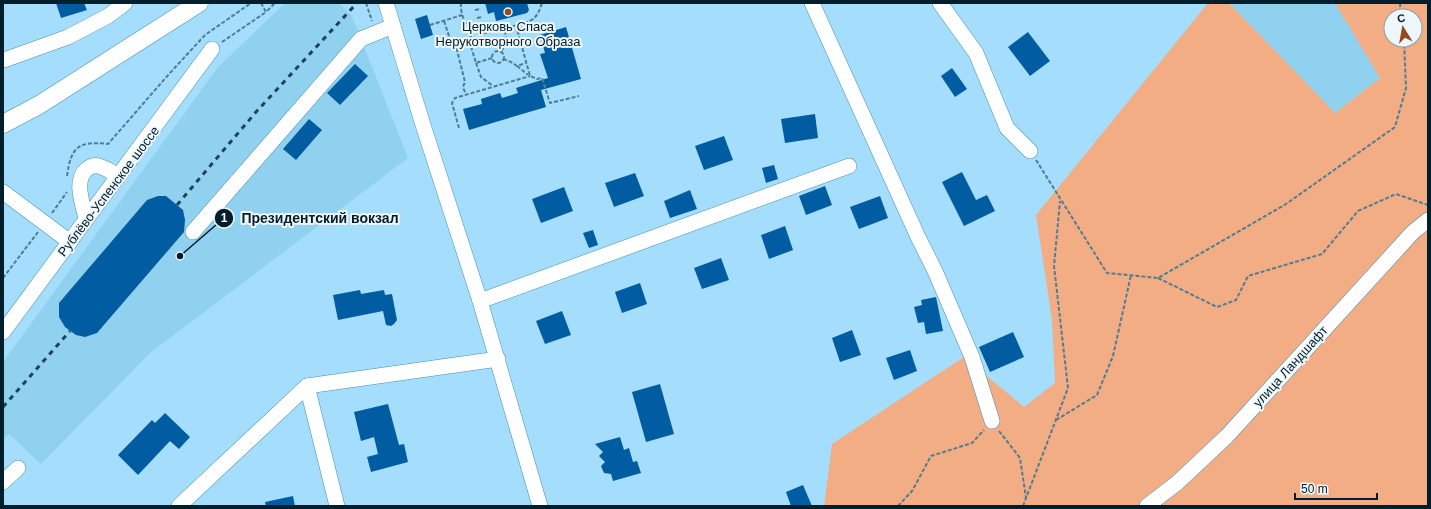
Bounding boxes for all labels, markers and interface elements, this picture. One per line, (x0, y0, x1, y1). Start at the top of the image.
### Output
marker: Церковь Спаса Нерукотворного Образа (503, 7, 513, 17)
north arrow (1383, 8, 1423, 48)
text: С (1396, 12, 1406, 25)
place label: Церковь Спаса Нерукотворного Образа (436, 19, 581, 49)
street label: Рублёво-Успенское шоссе (55, 123, 162, 259)
callout: Президентский вокзал (214, 205, 407, 231)
text: Президентский вокзал (241, 210, 399, 226)
text: 1 (221, 211, 228, 225)
street label: улица Ландшафт (1250, 323, 1331, 410)
scale bar (1295, 475, 1377, 501)
text: 50 m (1301, 482, 1328, 496)

